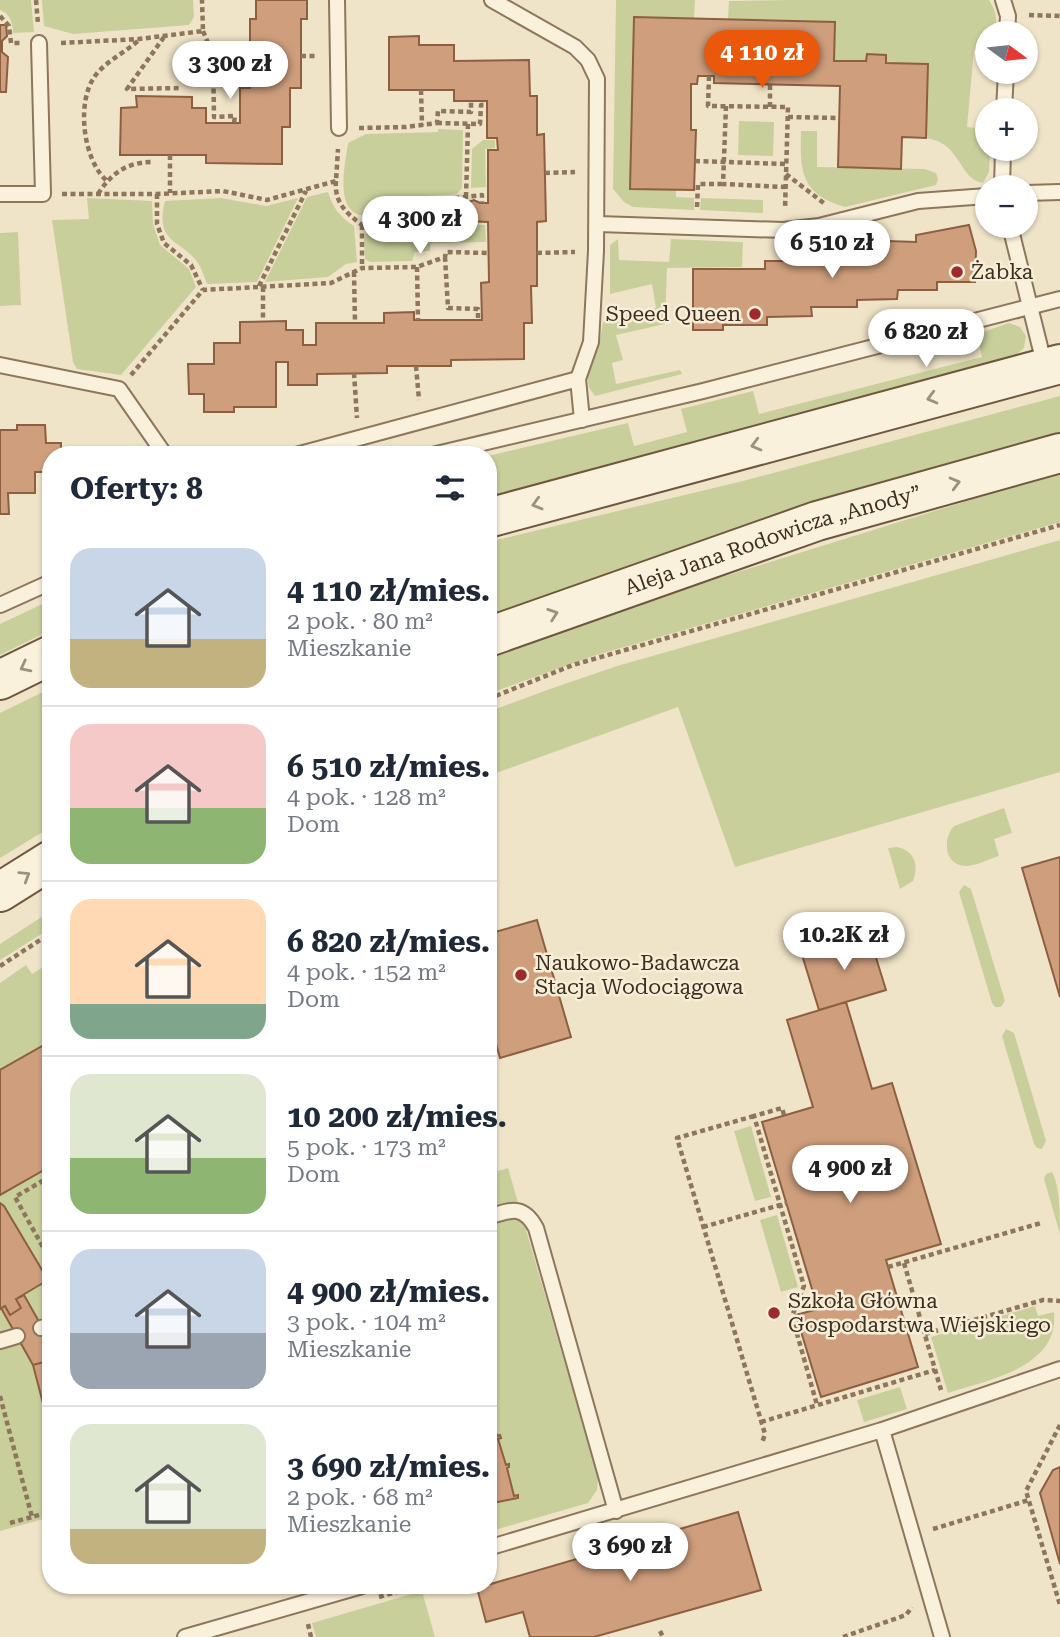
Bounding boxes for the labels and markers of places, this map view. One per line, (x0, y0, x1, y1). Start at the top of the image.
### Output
pin: 4 110 zł (690, 31, 834, 90)
pin: 3 300 zł (158, 42, 302, 101)
pin: 4 300 zł (348, 196, 492, 256)
pin: 6 510 zł (760, 220, 904, 280)
place label: Żabka (971, 260, 1034, 284)
marker: Żabka (949, 264, 965, 280)
place label: Speed Queen (606, 302, 741, 326)
marker: Speed Queen (747, 306, 763, 322)
pin: 6 820 zł (854, 310, 998, 369)
pin: 10.2K zł (772, 912, 916, 972)
place label: Naukowo-Badawcza Stacja Wodociągowa (535, 951, 744, 999)
marker: Naukowo-Badawcza Stacja Wodociągowa (513, 967, 529, 983)
pin: 4 900 zł (778, 1146, 922, 1205)
place label: Szkoła Główna Gospodarstwa Wiejskiego (788, 1289, 1051, 1337)
marker: Szkoła Główna Gospodarstwa Wiejskiego (766, 1305, 782, 1321)
pin: 3 690 zł (558, 1524, 702, 1583)

